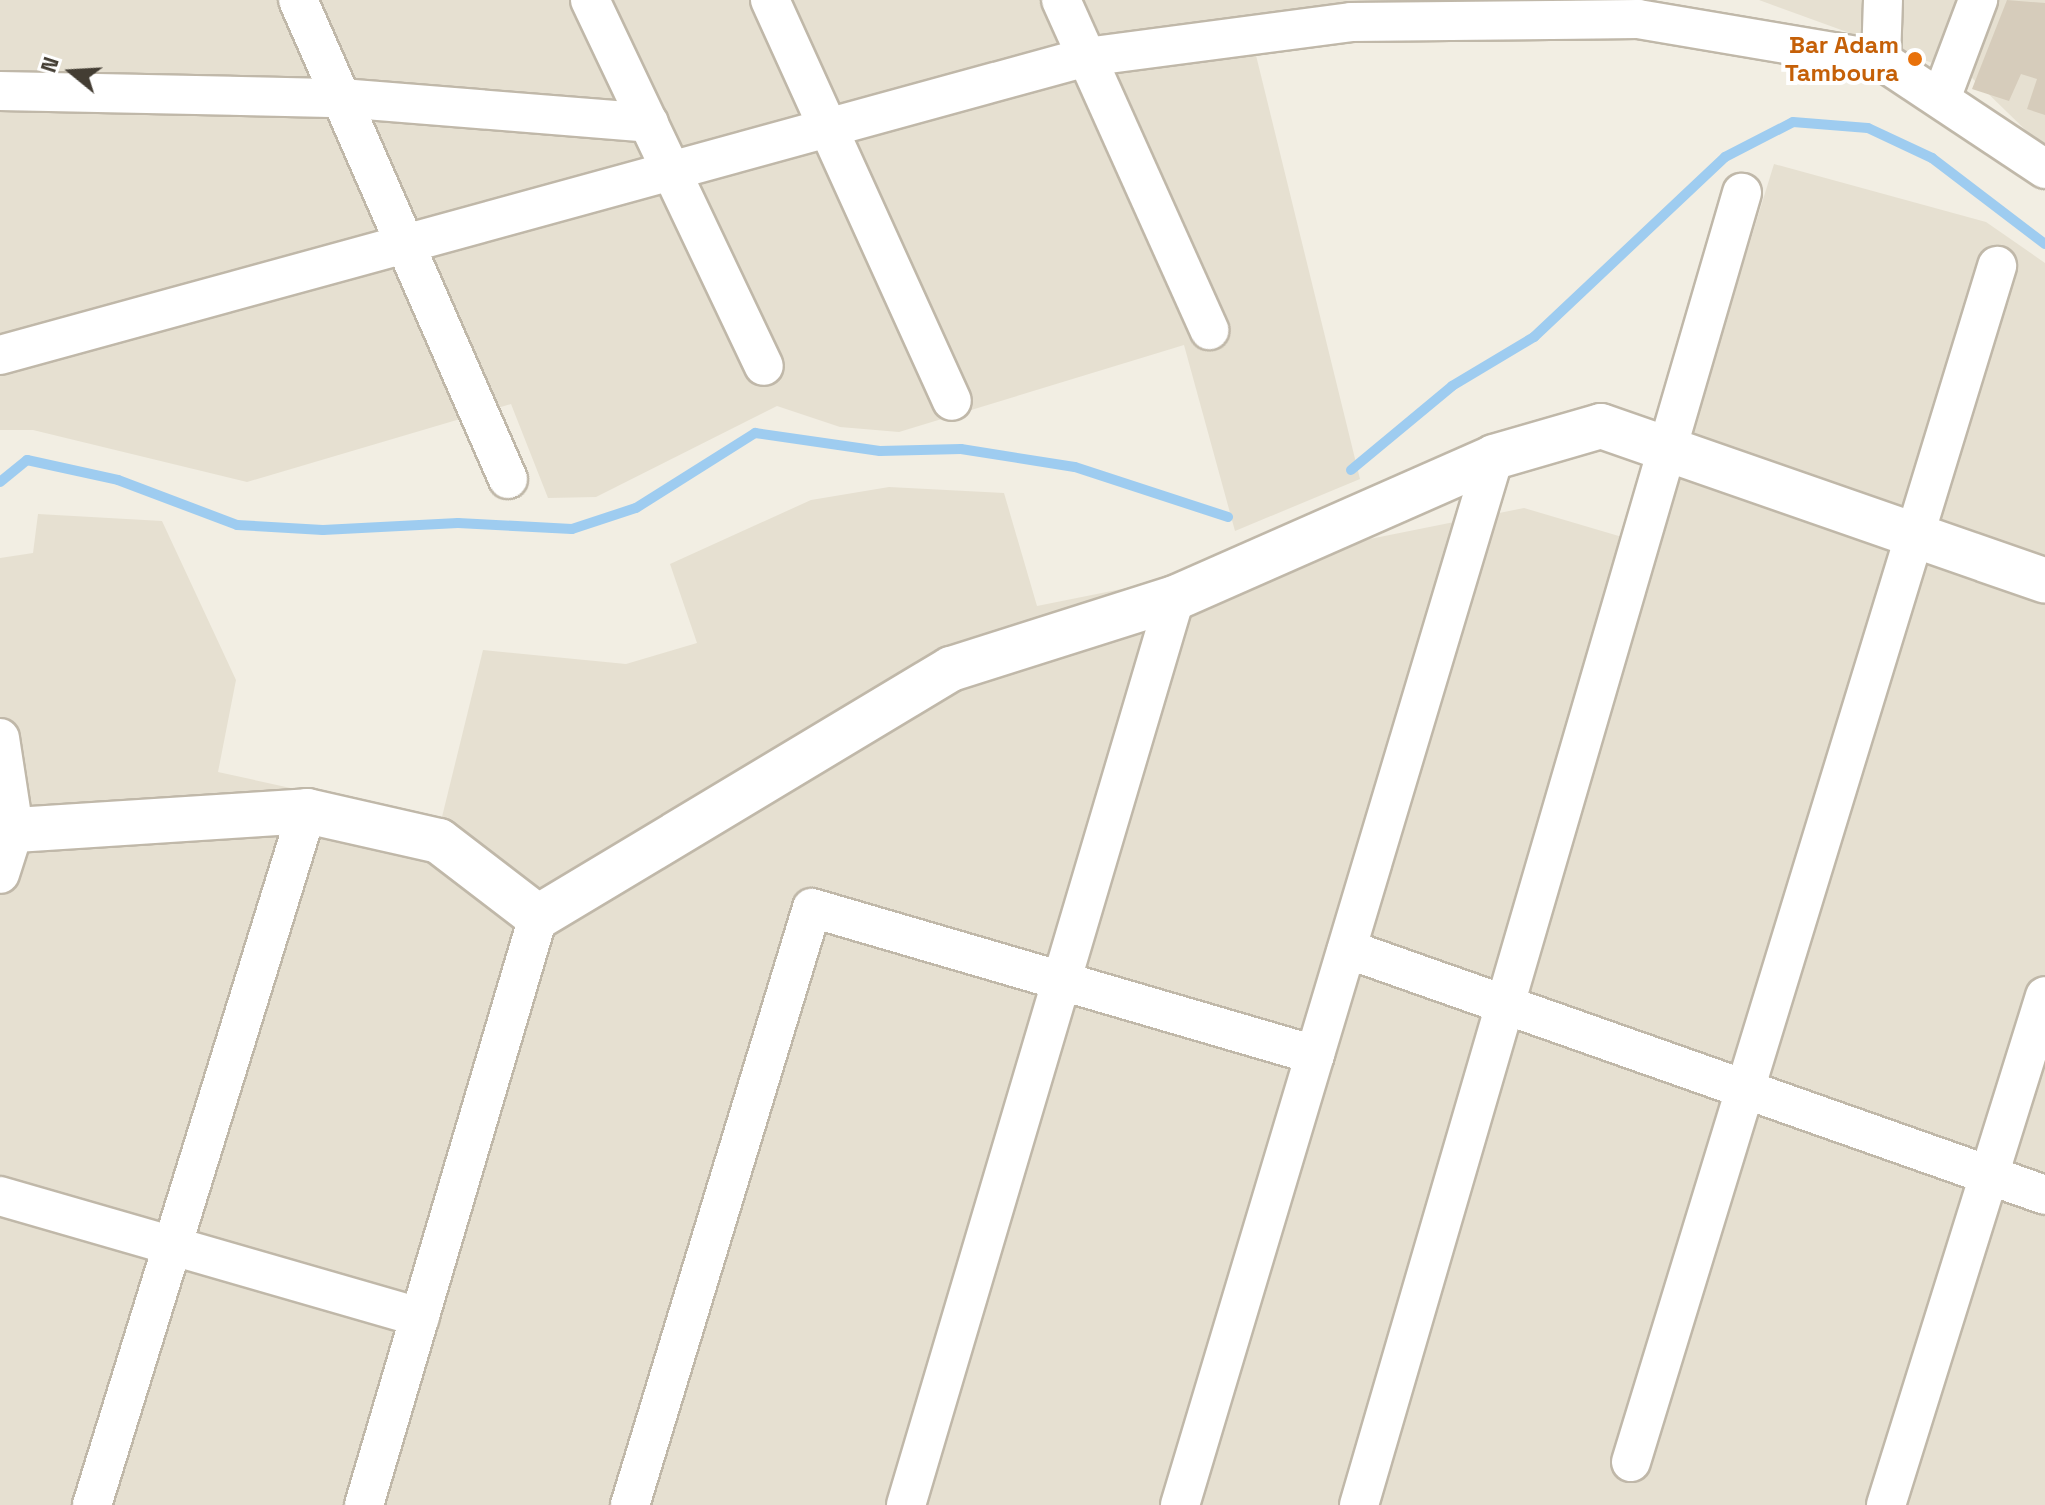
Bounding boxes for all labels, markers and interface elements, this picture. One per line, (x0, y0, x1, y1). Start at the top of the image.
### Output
place label: Bar Adam Tamboura (1785, 31, 1899, 87)
north arrow (32, 32, 112, 112)
marker: Bar Adam Tamboura (1906, 50, 1924, 68)
text: N (34, 53, 65, 76)

